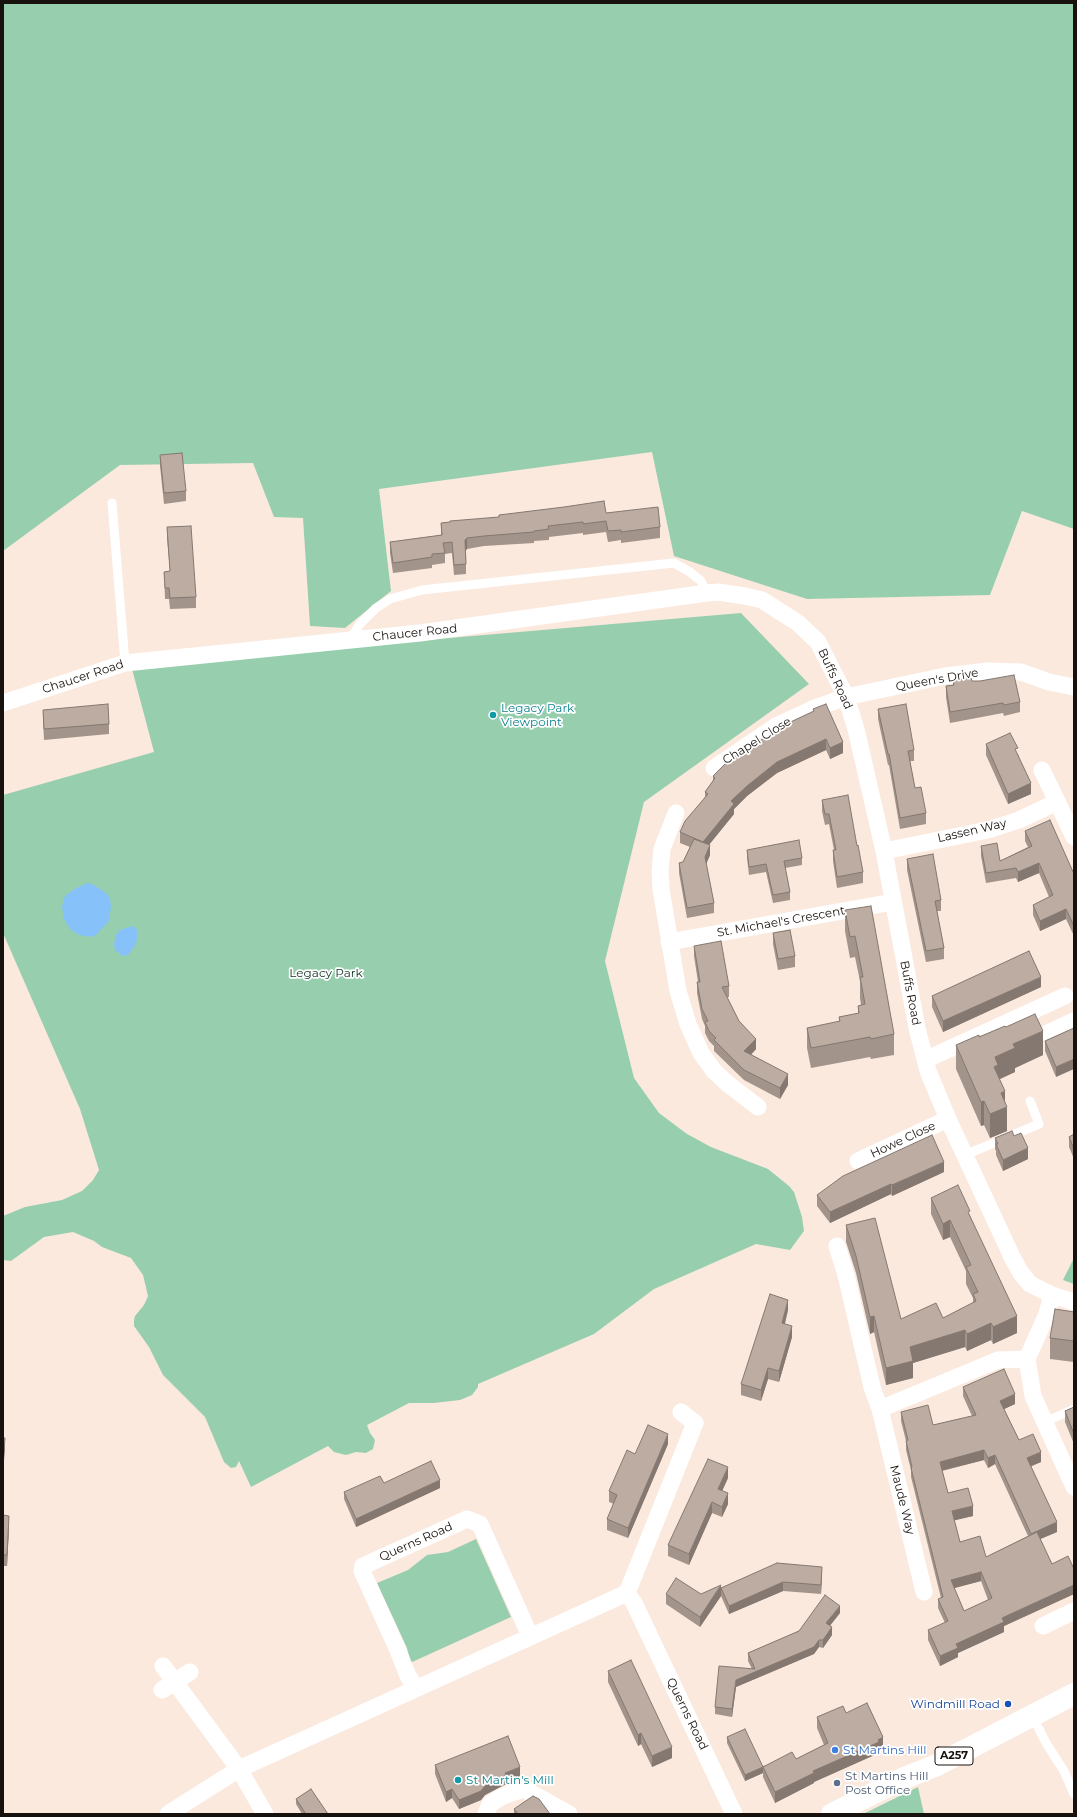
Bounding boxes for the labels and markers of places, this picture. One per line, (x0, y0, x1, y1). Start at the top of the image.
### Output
place label: Legacy Park Viewpoint (501, 701, 574, 729)
marker: Legacy Park Viewpoint (488, 710, 498, 720)
place label: Windmill Road (910, 1697, 1000, 1711)
marker: Windmill Road (1003, 1699, 1013, 1709)
place label: St Martins Hill (843, 1743, 927, 1757)
marker: St Martins Hill (830, 1745, 840, 1755)
place label: St Martins Hill Post Office (845, 1769, 929, 1797)
place label: St Martin's Mill (466, 1773, 554, 1787)
marker: St Martin's Mill (453, 1775, 463, 1785)
marker: St Martins Hill Post Office (832, 1778, 842, 1788)

